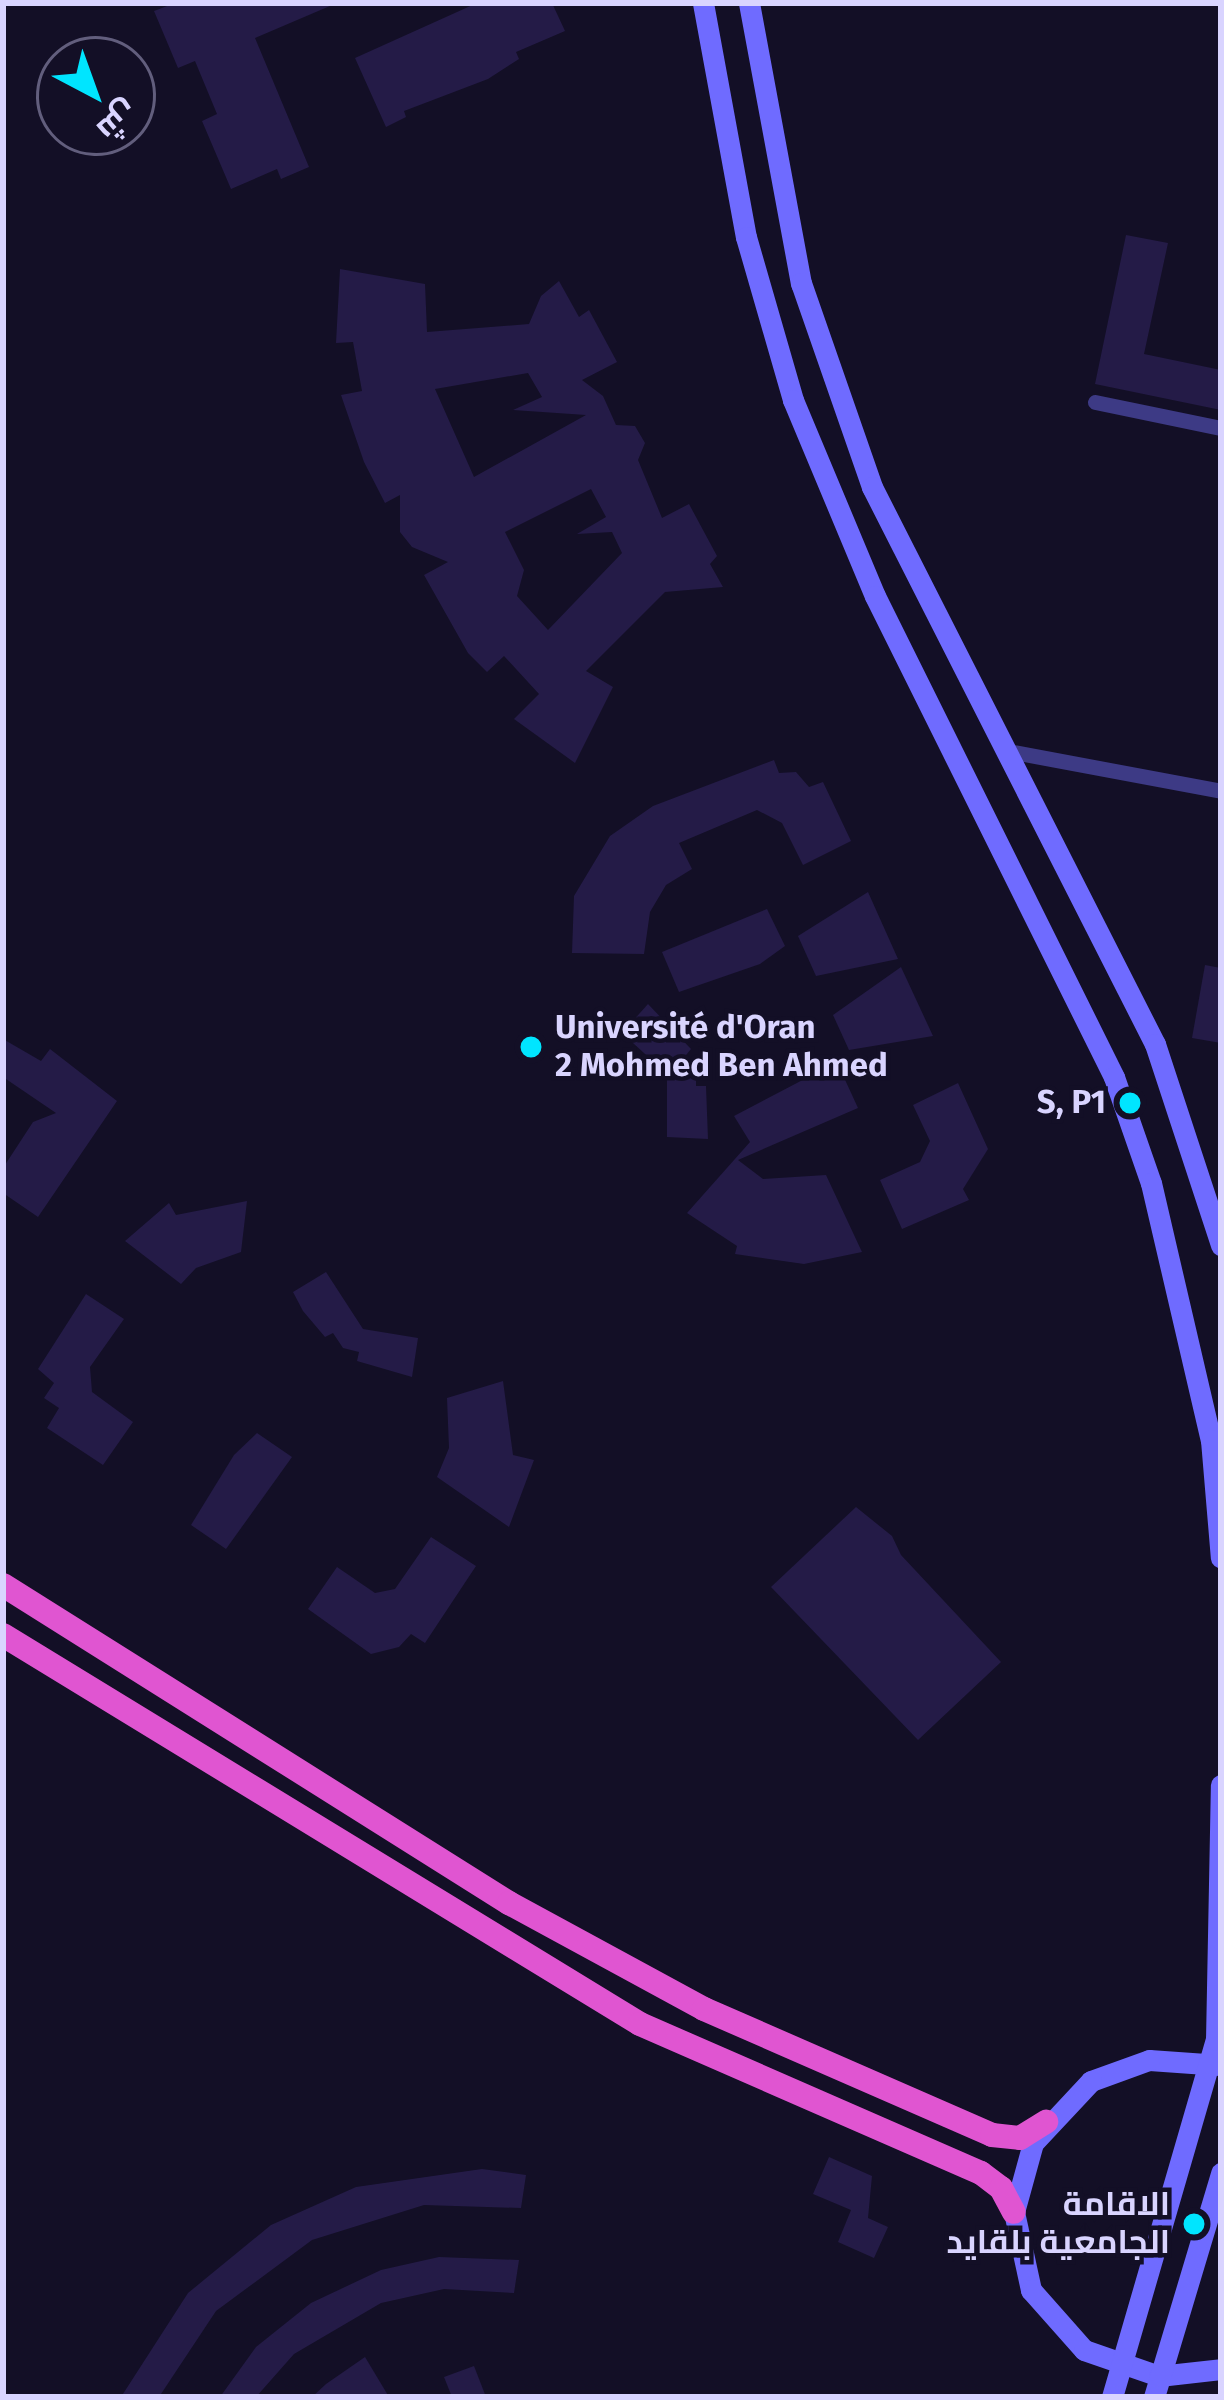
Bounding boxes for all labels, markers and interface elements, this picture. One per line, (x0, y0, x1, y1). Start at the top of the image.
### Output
north arrow (36, 36, 156, 156)
text: ش (89, 92, 147, 150)
place label: Université d'Oran 2 Mohmed Ben Ahmed (555, 1008, 888, 1086)
marker: Université d'Oran 2 Mohmed Ben Ahmed (518, 1034, 544, 1060)
place label: S, P1 (1037, 1083, 1106, 1123)
marker: S, P1 (1117, 1090, 1143, 1116)
place label: الاقامة الجامعية بلقايد (946, 2185, 1170, 2263)
marker: الاقامة الجامعية بلقايد (1181, 2211, 1207, 2237)

